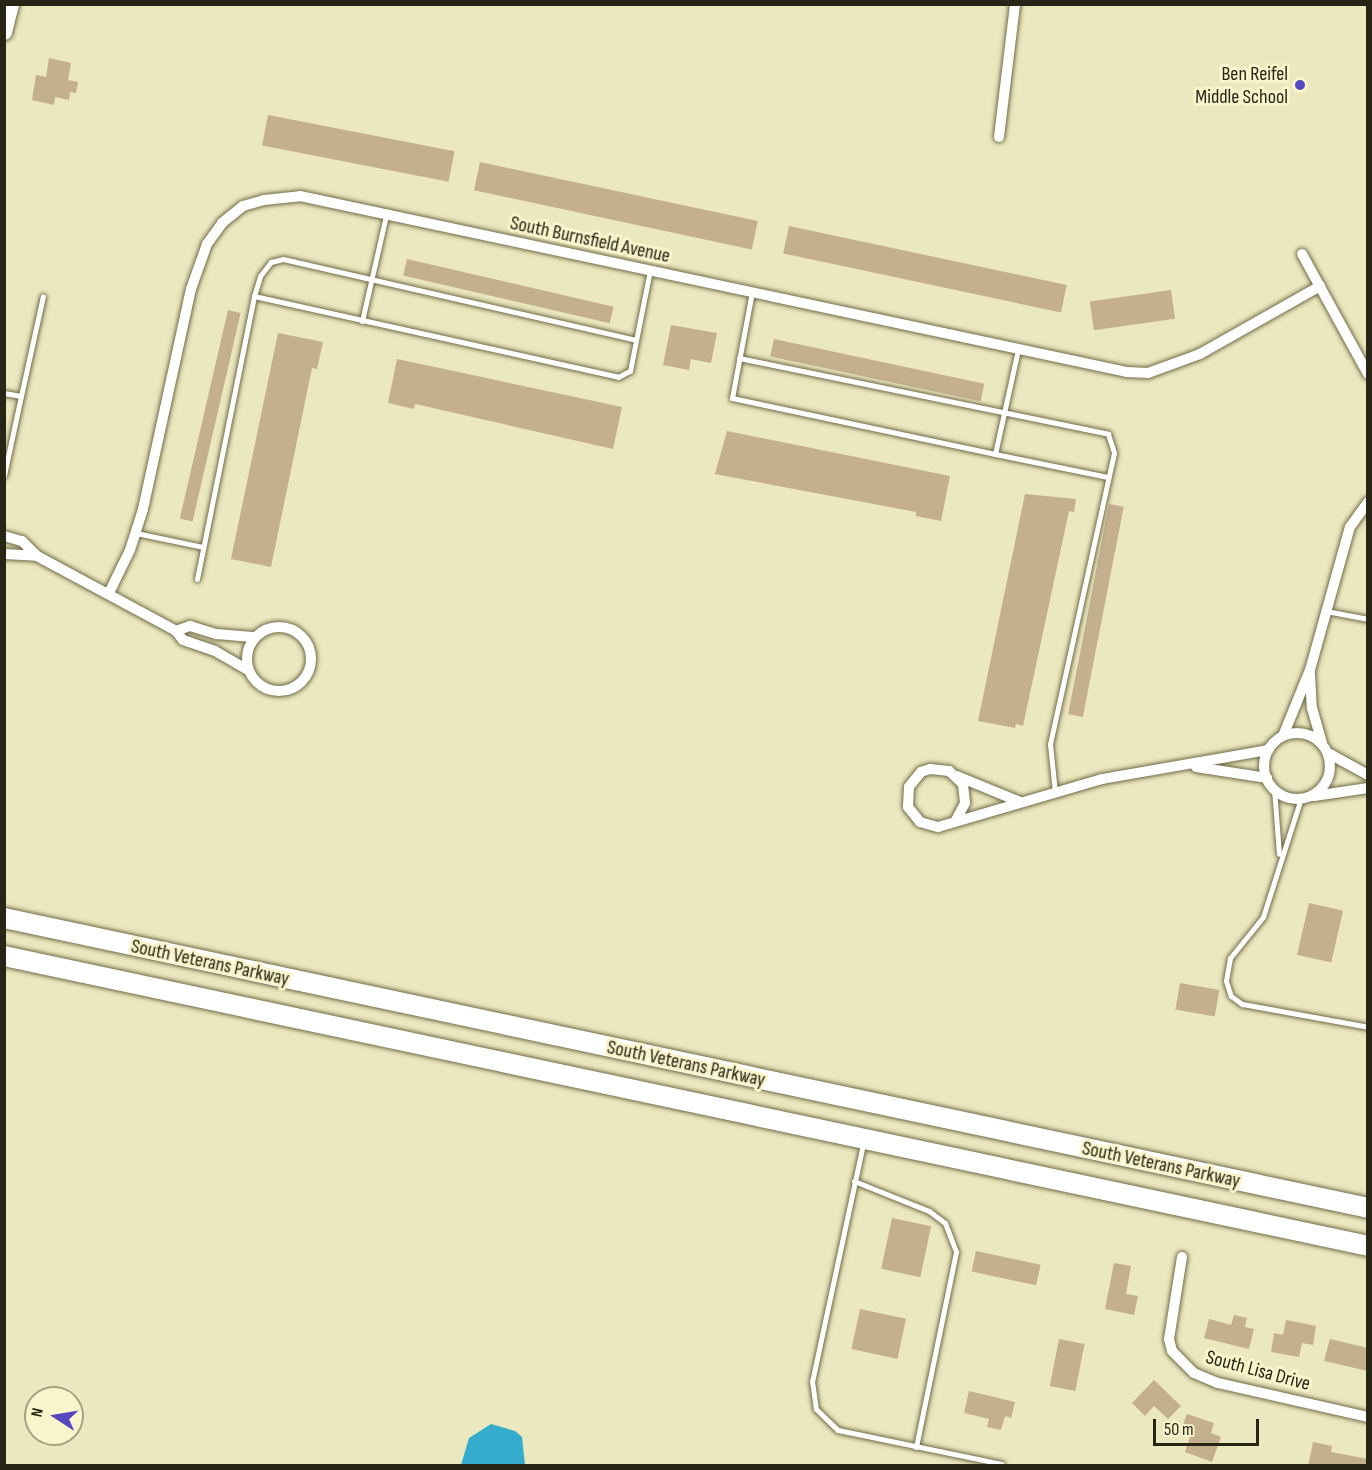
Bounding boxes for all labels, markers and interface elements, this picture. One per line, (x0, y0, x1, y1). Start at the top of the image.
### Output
place label: Ben Reifel Middle School (1195, 62, 1288, 109)
marker: Ben Reifel Middle School (1293, 78, 1307, 92)
street label: South Burnsfield Avenue (508, 211, 672, 269)
street label: South Veterans Parkway (129, 935, 291, 991)
street label: South Veterans Parkway (605, 1036, 767, 1092)
street label: South Veterans Parkway (1080, 1137, 1242, 1193)
street label: South Lisa Drive (1203, 1346, 1313, 1396)
north arrow (24, 1386, 84, 1446)
text: N (28, 1406, 48, 1419)
scale bar (1156, 1407, 1262, 1445)
text: 50 m (1164, 1419, 1194, 1440)

